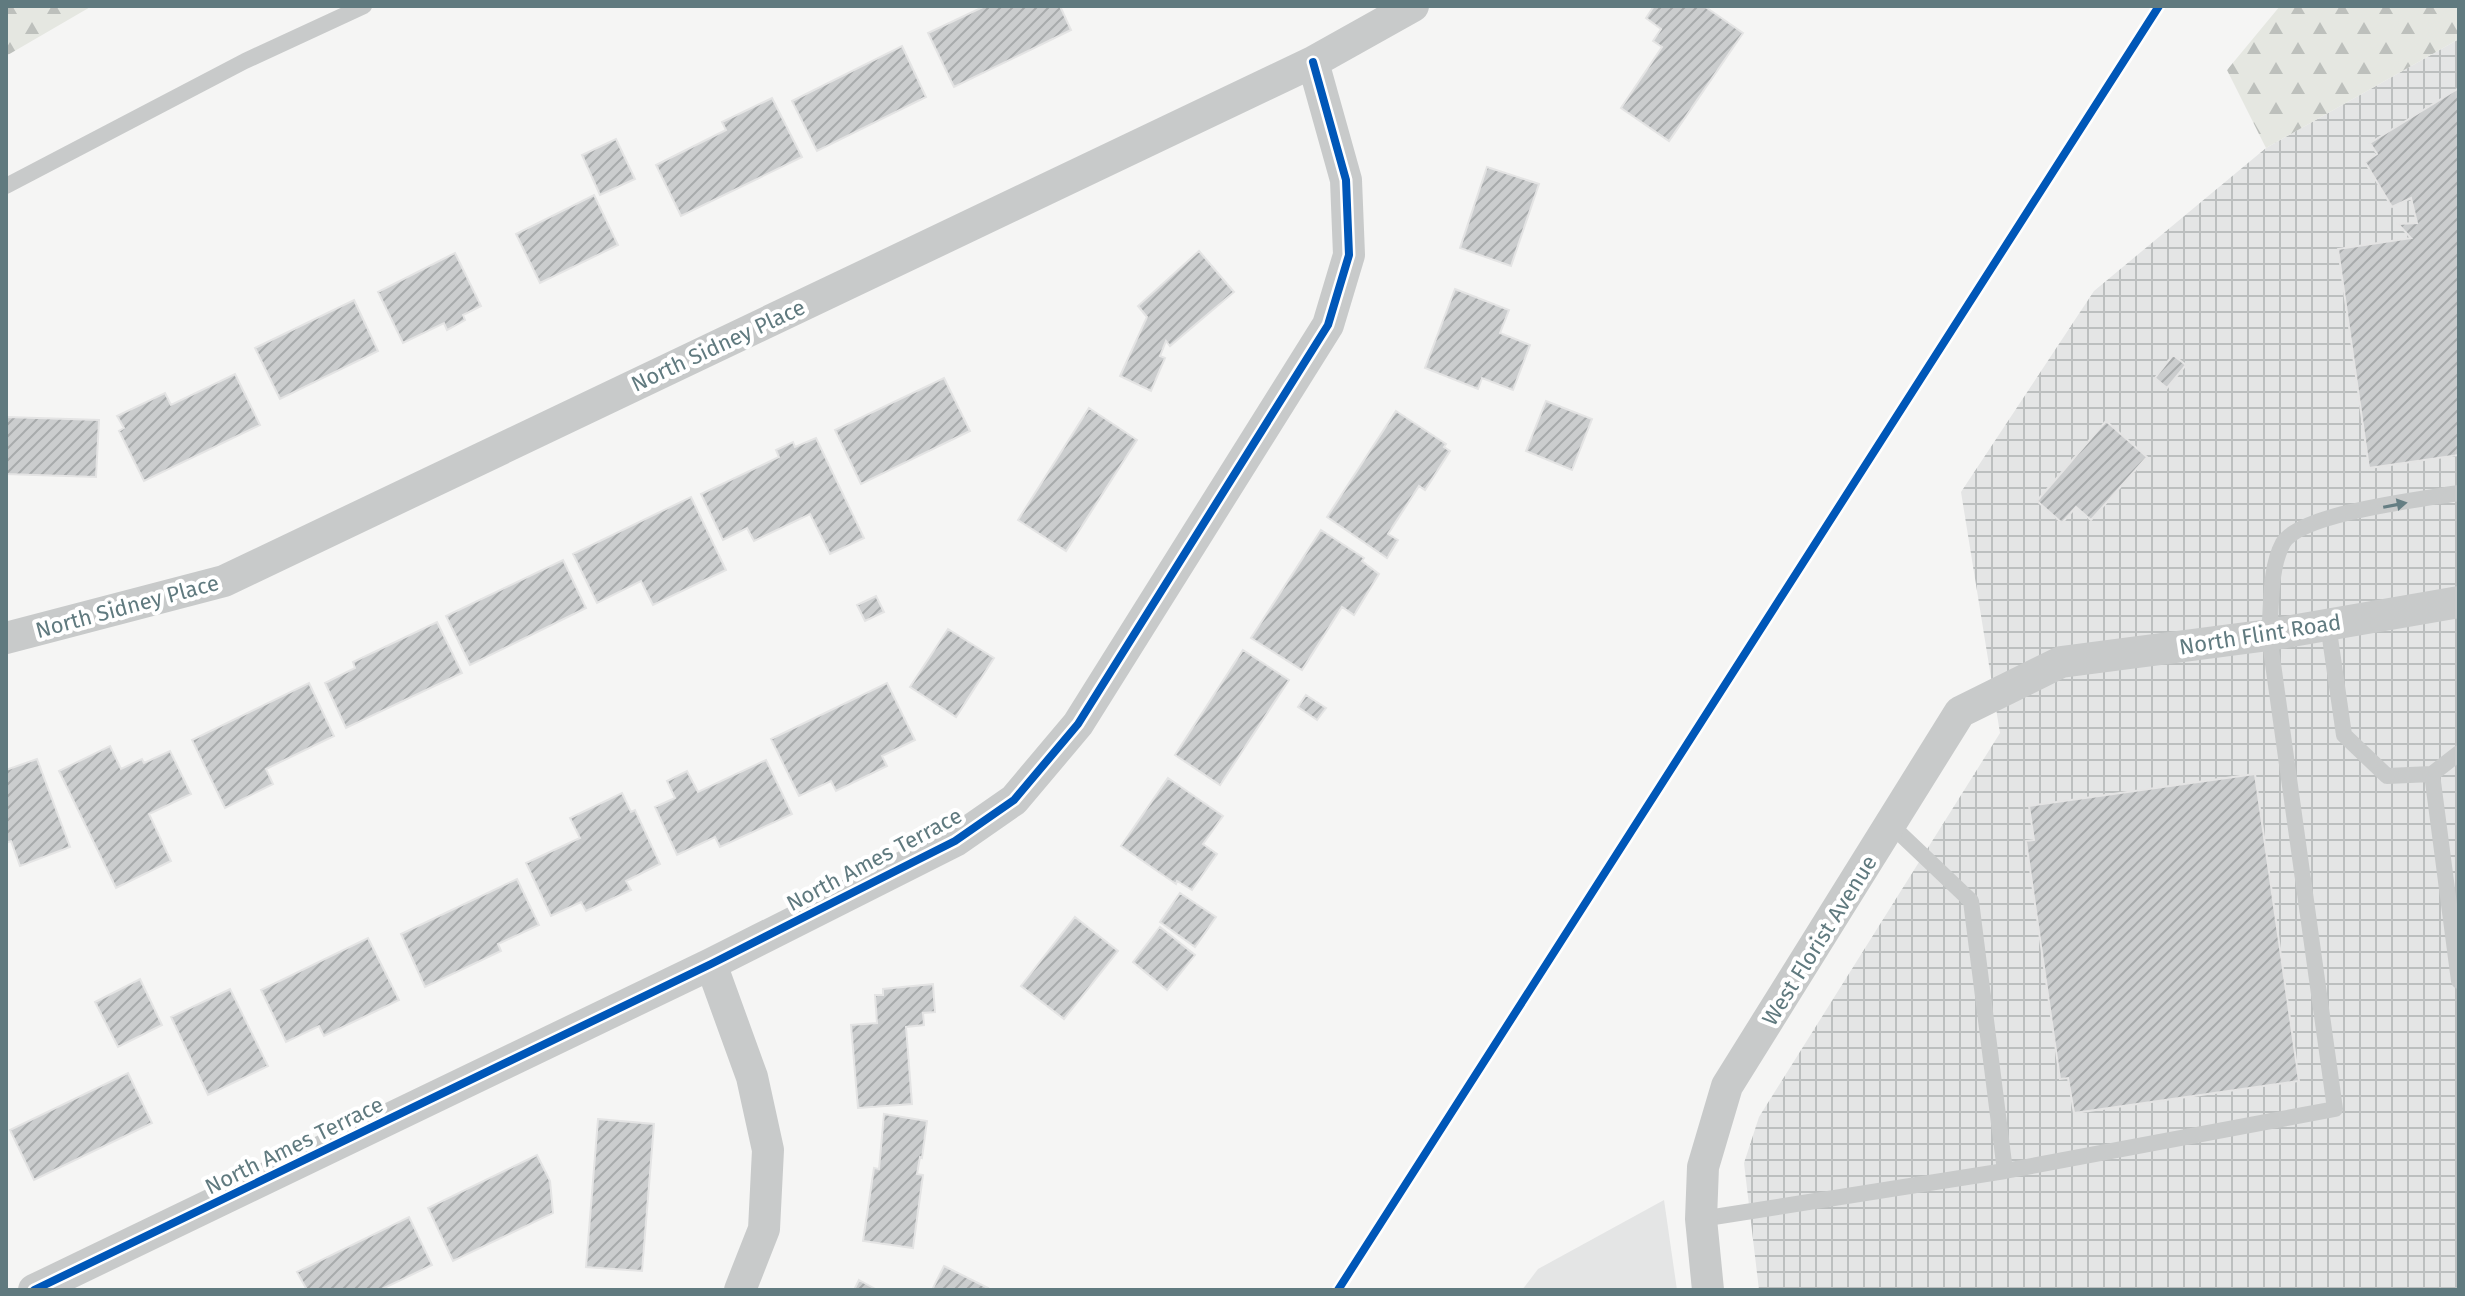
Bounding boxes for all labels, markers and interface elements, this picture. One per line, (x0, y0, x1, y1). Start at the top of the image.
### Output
street label: North Sidney Place (627, 293, 809, 398)
one-way arrow (2383, 498, 2408, 510)
street label: North Sidney Place (32, 569, 222, 644)
street label: North Flint Road (2177, 608, 2343, 661)
street label: North Ames Terrace (782, 802, 967, 917)
street label: West Florist Avenue (1756, 850, 1883, 1030)
street label: North Ames Terrace (201, 1091, 388, 1200)

